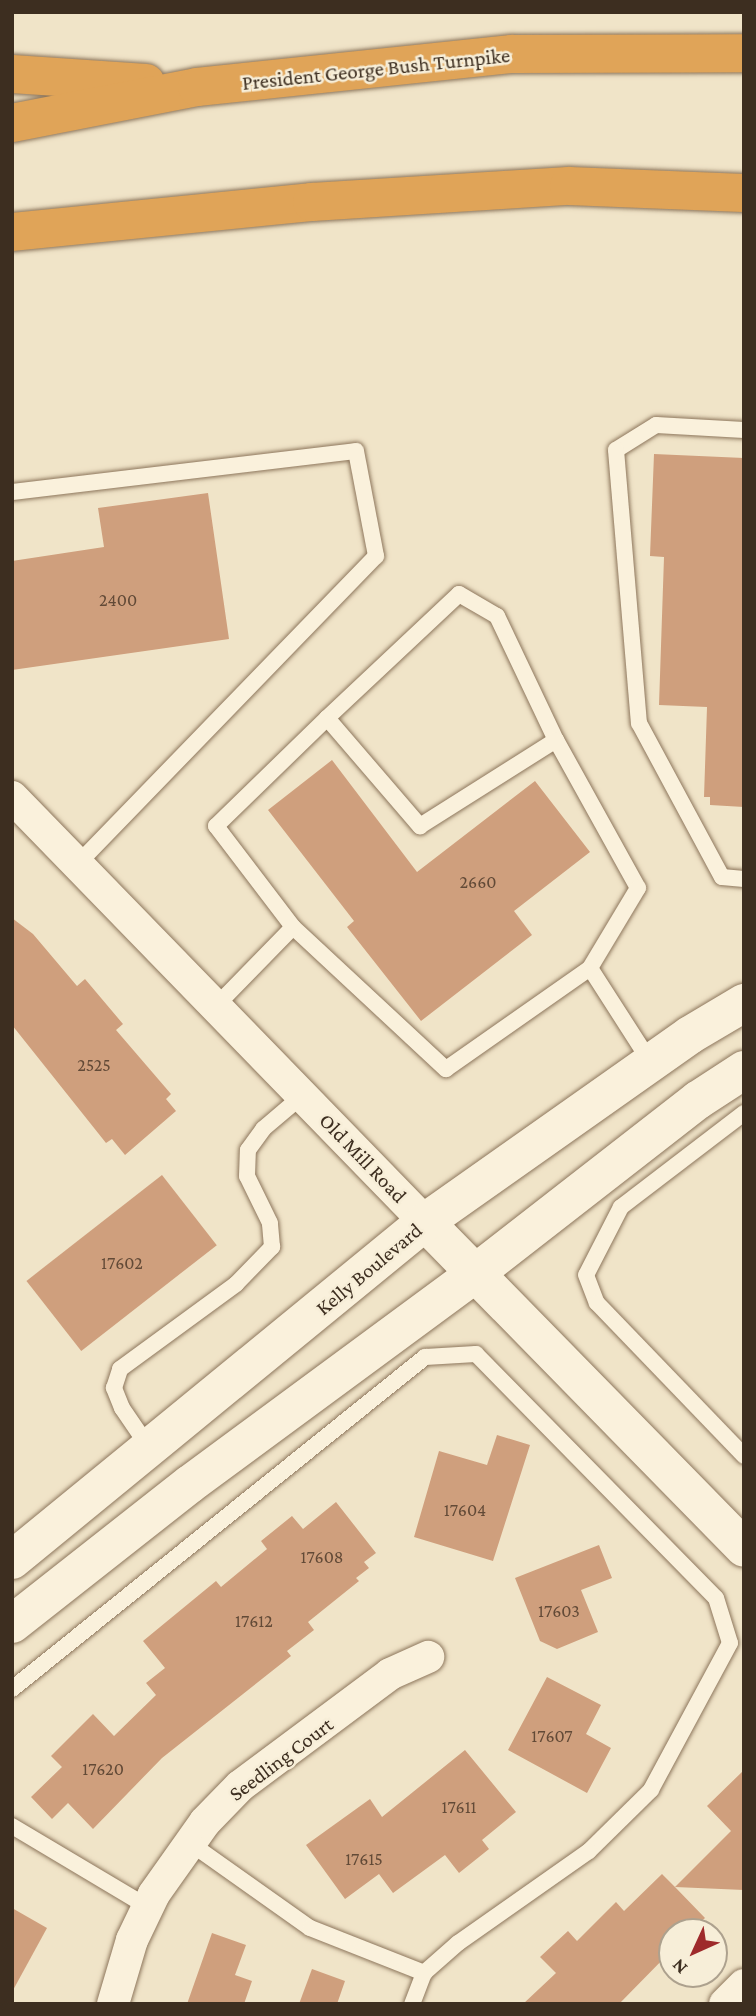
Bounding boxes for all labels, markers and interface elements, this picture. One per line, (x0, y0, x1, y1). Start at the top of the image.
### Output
street label: President George Bush Turnpike (241, 42, 511, 96)
house number: 2400 (99, 589, 137, 611)
house number: 2660 (459, 871, 497, 893)
house number: 2525 (77, 1054, 111, 1076)
street label: Old Mill Road (314, 1108, 412, 1208)
street label: Kelly Boulevard (311, 1217, 427, 1321)
house number: 17602 (101, 1252, 143, 1274)
house number: 17604 (444, 1499, 486, 1521)
house number: 17608 (300, 1546, 344, 1568)
house number: 17603 (538, 1600, 580, 1622)
house number: 17612 (235, 1610, 273, 1632)
street label: Seedling Court (224, 1712, 338, 1806)
house number: 17607 (531, 1725, 573, 1747)
house number: 17620 (82, 1758, 124, 1780)
house number: 17611 (441, 1796, 477, 1818)
house number: 17615 (345, 1848, 383, 1870)
north arrow (658, 1918, 728, 1988)
text: N (667, 1955, 691, 1979)

